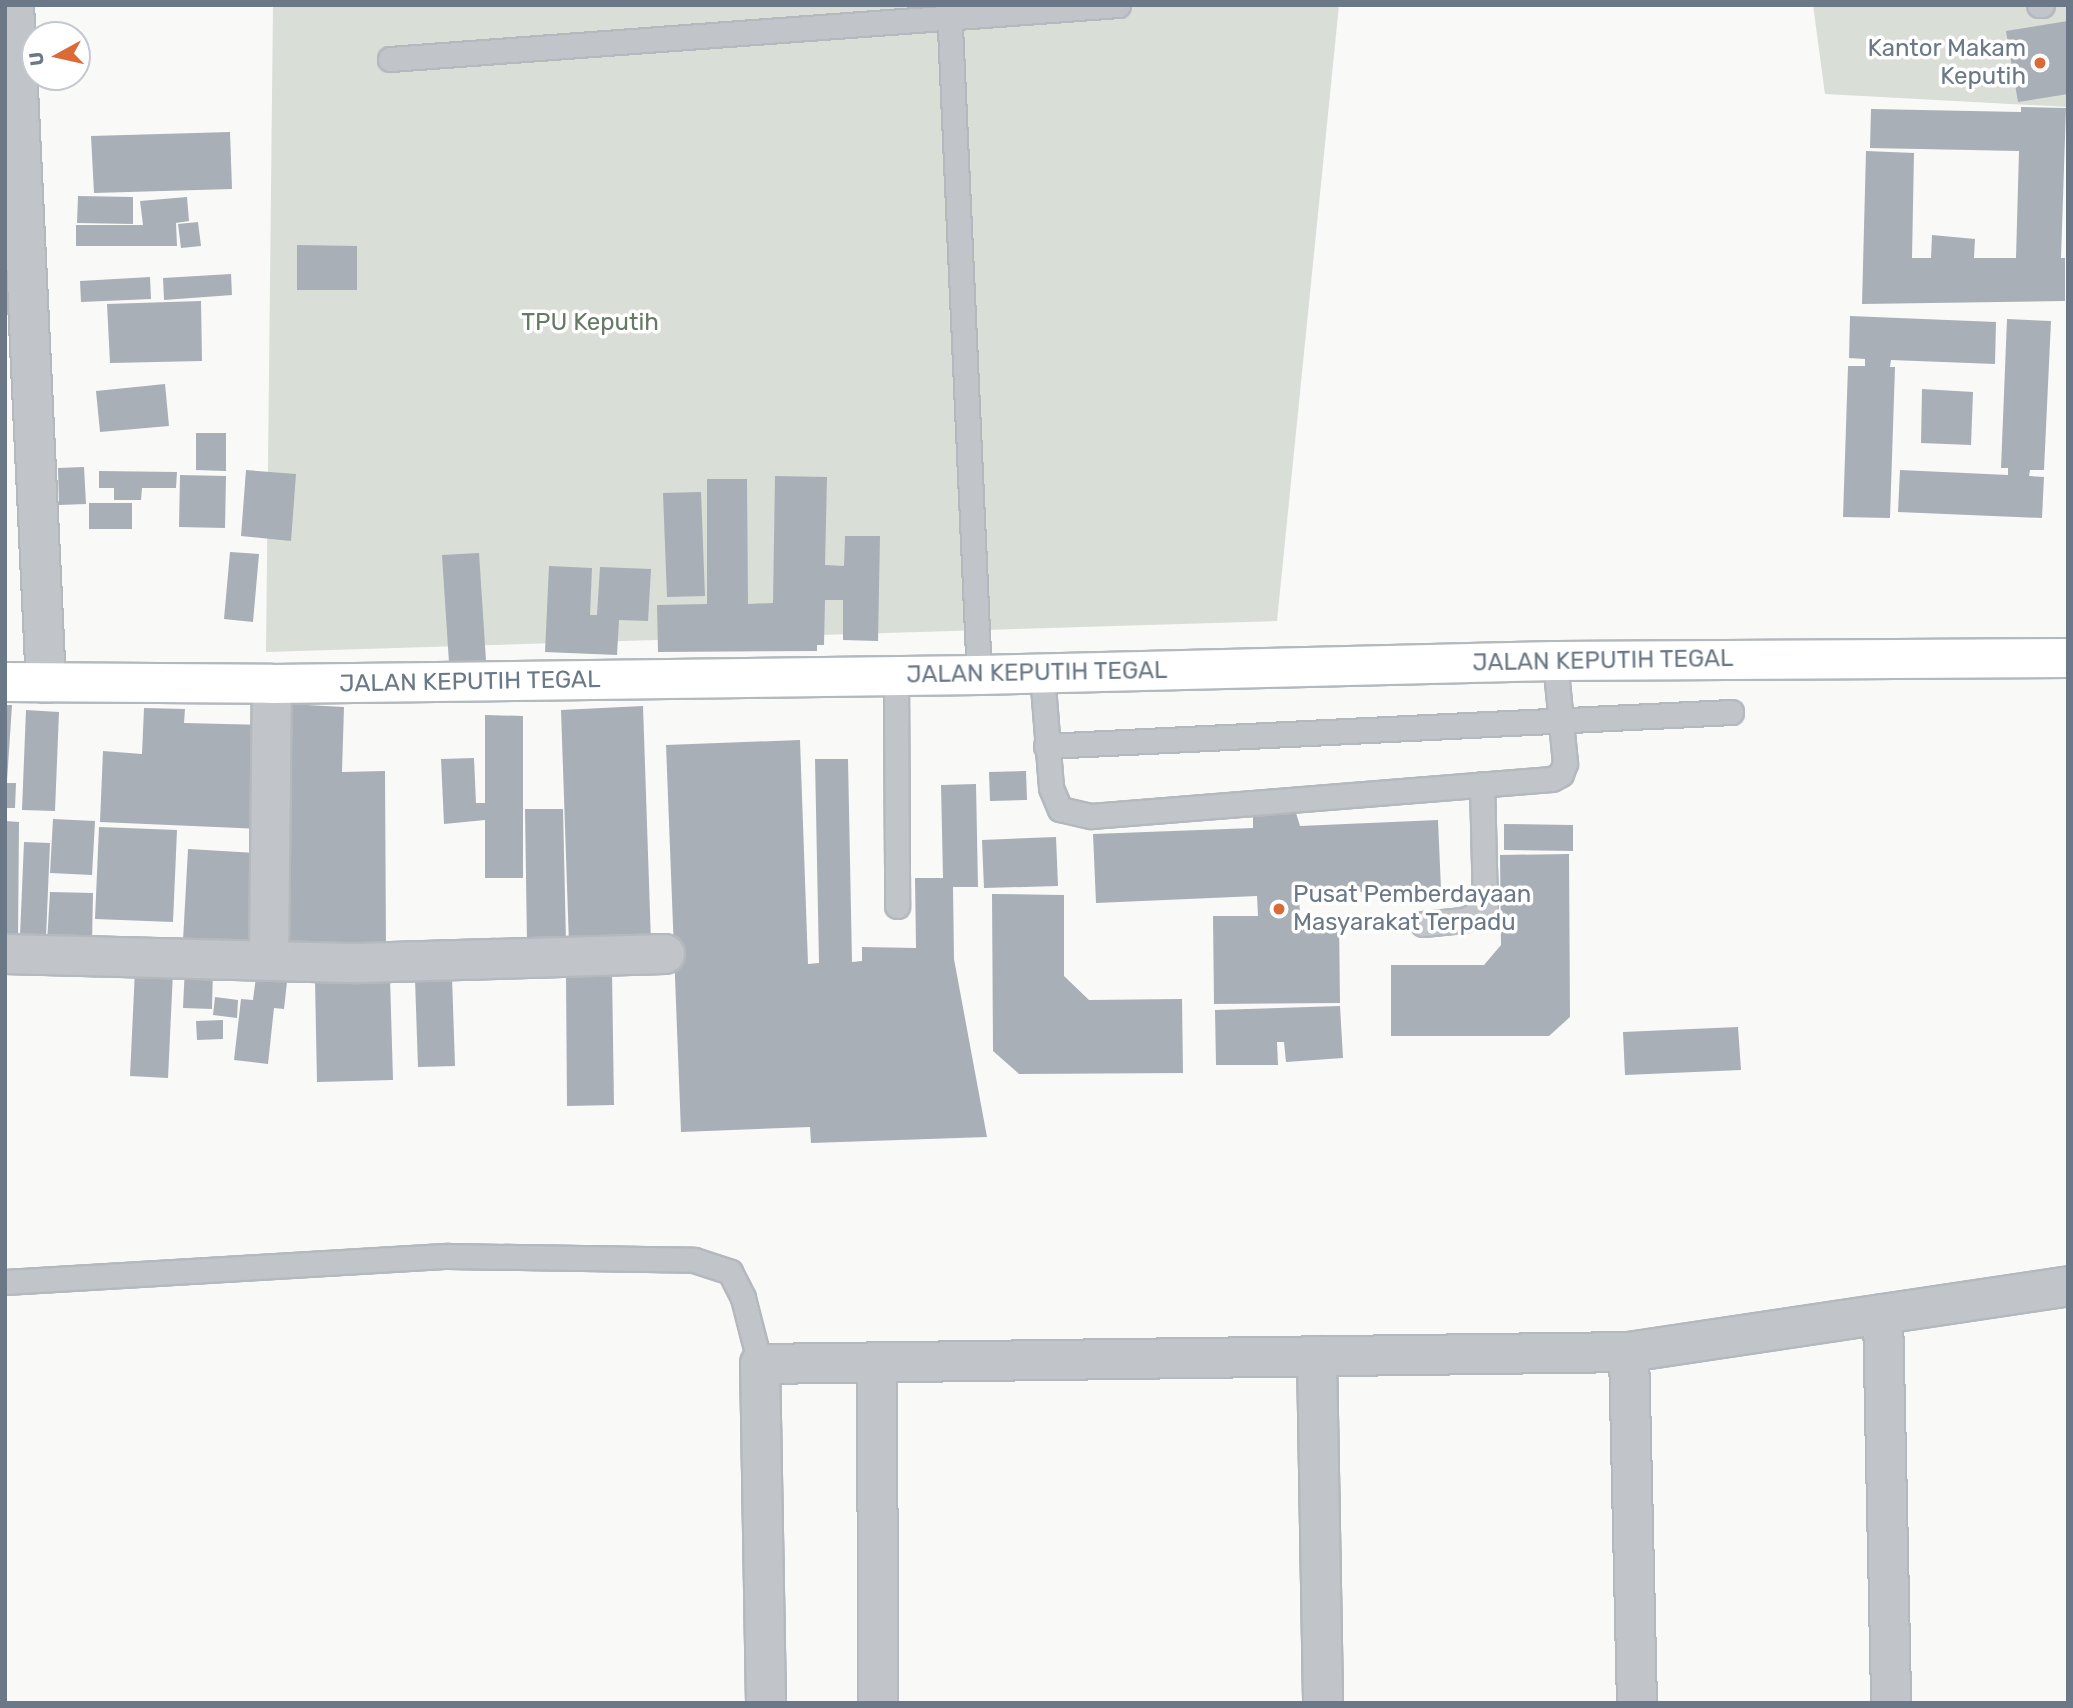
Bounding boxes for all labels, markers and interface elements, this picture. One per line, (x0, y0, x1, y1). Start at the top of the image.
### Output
north arrow (21, 21, 91, 91)
place label: Kantor Makam Keputih (1867, 35, 2026, 91)
text: U (24, 50, 49, 67)
marker: Kantor Makam Keputih (2032, 55, 2048, 71)
park label: TPU Keputih (521, 309, 659, 337)
street label: JALAN KEPUTIH TEGAL (1472, 644, 1734, 678)
street label: JALAN KEPUTIH TEGAL (906, 656, 1168, 690)
street label: JALAN KEPUTIH TEGAL (339, 665, 601, 699)
place label: Pusat Pemberdayaan Masyarakat Terpadu (1293, 881, 1531, 937)
marker: Pusat Pemberdayaan Masyarakat Terpadu (1271, 901, 1287, 917)

